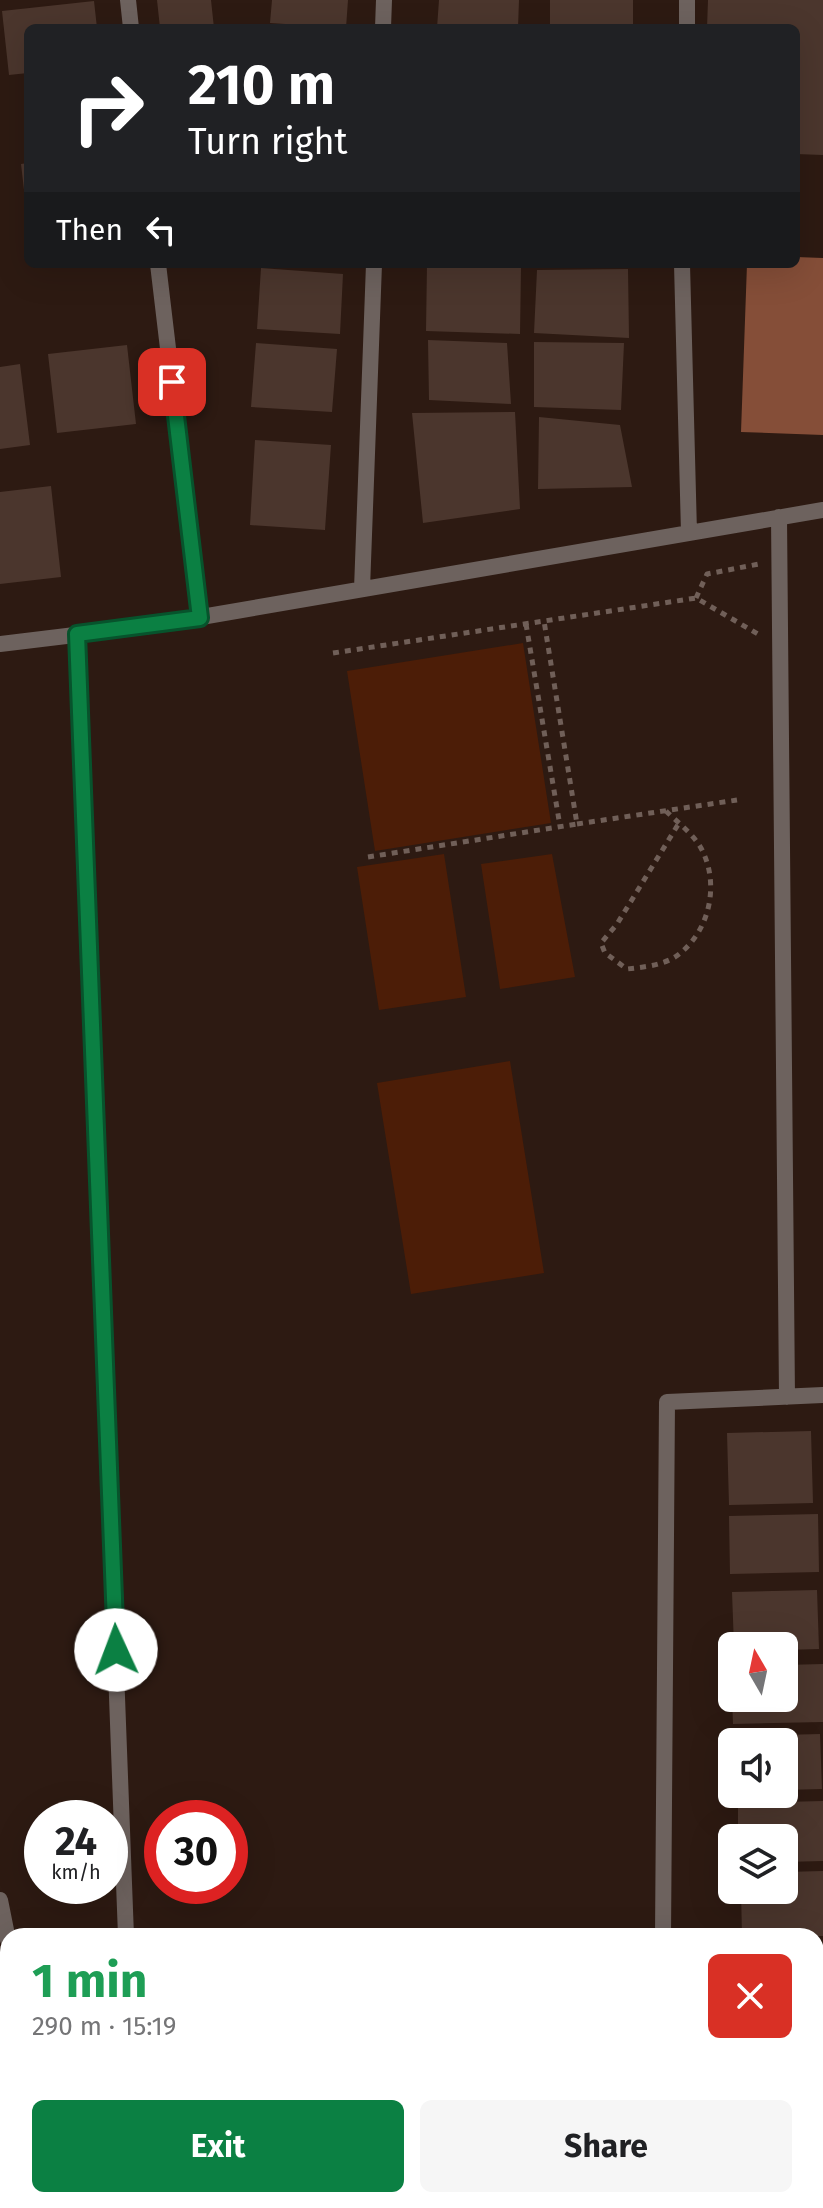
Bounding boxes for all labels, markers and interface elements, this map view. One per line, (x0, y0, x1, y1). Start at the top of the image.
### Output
text: 210 m (188, 52, 335, 119)
icon: right (56, 56, 160, 160)
text: Turn right (188, 120, 348, 164)
icon: left (139, 208, 183, 252)
text: Then (56, 212, 123, 248)
pin (138, 348, 206, 416)
icon: arrive (150, 360, 194, 404)
position arrow (74, 1608, 158, 1692)
north arrow (718, 1632, 798, 1712)
map controls (718, 1632, 798, 1904)
button: sound (718, 1728, 798, 1808)
speed limit sign: 30 (144, 1800, 248, 1904)
text: 24 (55, 1818, 97, 1866)
button: layers (718, 1824, 798, 1904)
text: km/h (51, 1860, 101, 1884)
text: 1 min (32, 1952, 147, 2010)
button: close (708, 1954, 792, 2038)
text: 290 m · 15:19 (32, 2011, 176, 2042)
button: Exit (32, 2100, 404, 2192)
button: Share (420, 2100, 792, 2192)

